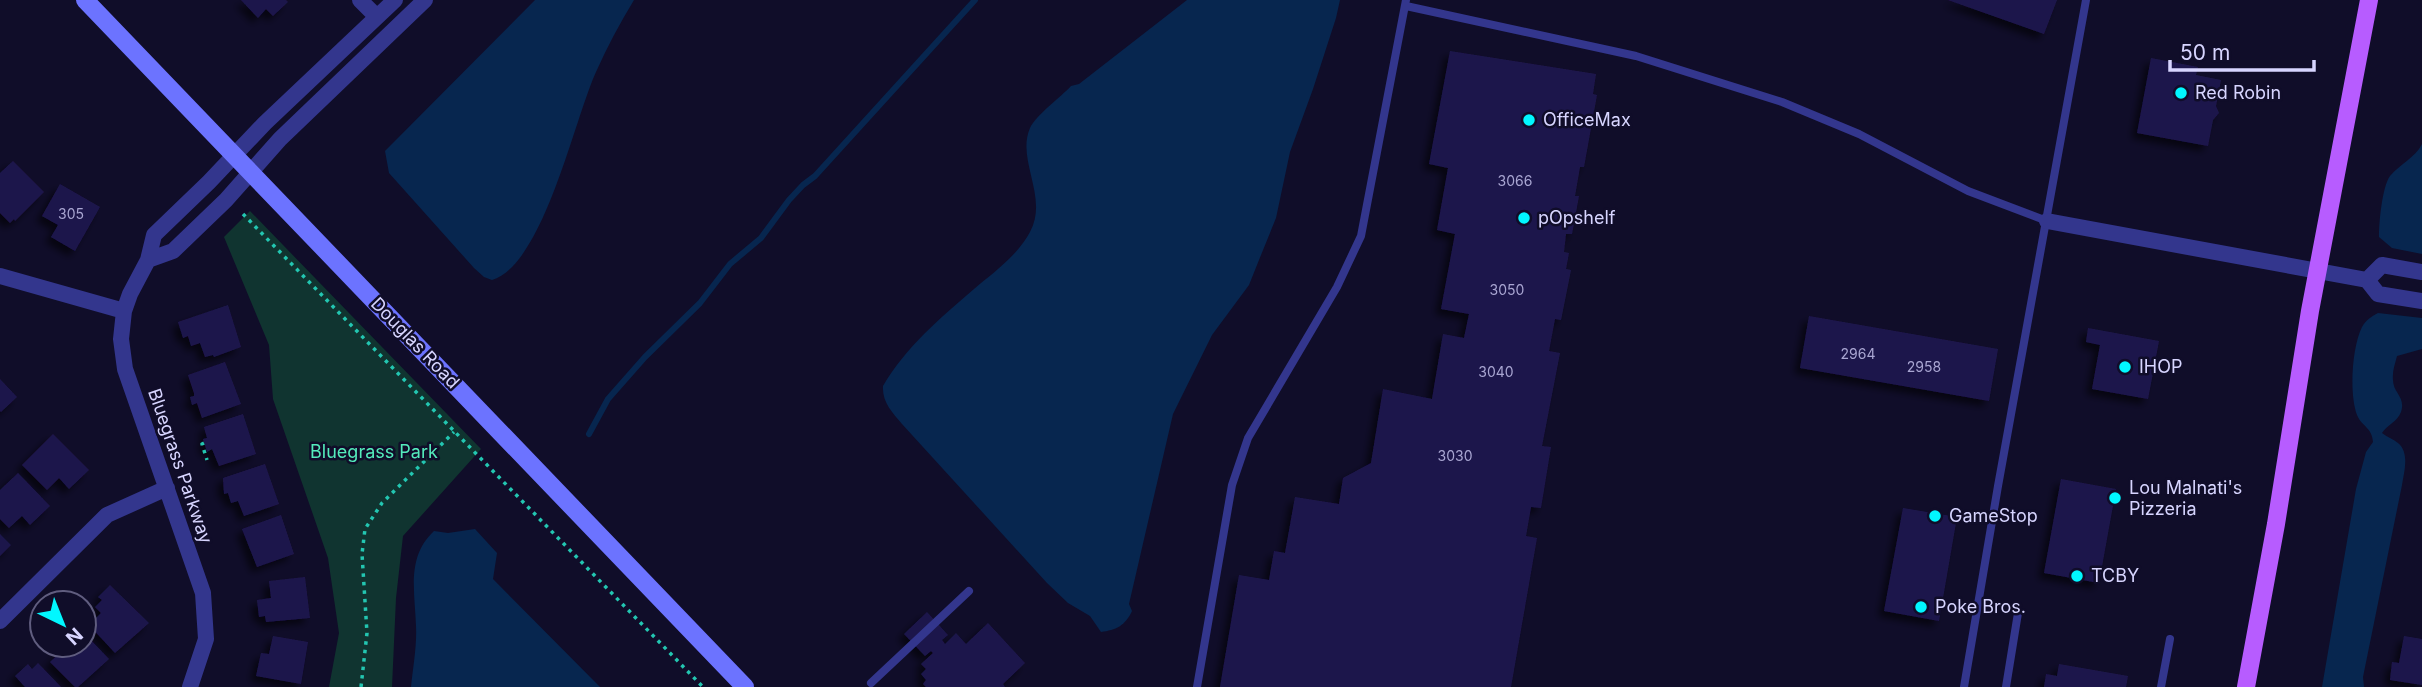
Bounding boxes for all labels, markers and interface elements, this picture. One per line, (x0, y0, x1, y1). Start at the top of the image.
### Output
scale bar (2170, 28, 2314, 72)
text: 50 m (2180, 40, 2230, 65)
place label: Red Robin (2195, 82, 2281, 103)
marker: Red Robin (2173, 85, 2189, 101)
place label: OfficeMax (1543, 109, 1631, 130)
marker: OfficeMax (1521, 112, 1537, 128)
house number: 3066 (1498, 172, 1532, 189)
house number: 305 (58, 205, 84, 222)
place label: pOpshelf (1538, 207, 1616, 228)
marker: pOpshelf (1516, 210, 1532, 226)
house number: 3050 (1490, 281, 1524, 298)
street label: Douglas Road (367, 293, 464, 392)
house number: 2964 (1841, 345, 1875, 362)
place label: IHOP (2139, 356, 2182, 377)
house number: 2958 (1907, 358, 1941, 375)
marker: IHOP (2117, 359, 2133, 375)
house number: 3040 (1478, 363, 1514, 380)
street label: Bluegrass Parkway (144, 386, 217, 546)
park label: Bluegrass Park (310, 441, 438, 462)
house number: 3030 (1438, 447, 1472, 464)
place label: Lou Malnati's Pizzeria (2129, 477, 2242, 519)
marker: Lou Malnati's Pizzeria (2107, 490, 2123, 506)
place label: GameStop (1949, 505, 2038, 526)
marker: GameStop (1927, 508, 1943, 524)
place label: TCBY (2091, 565, 2139, 586)
marker: TCBY (2069, 568, 2085, 584)
north arrow (28, 589, 98, 659)
place label: Poke Bros. (1935, 596, 2026, 617)
marker: Poke Bros. (1913, 599, 1929, 615)
text: N (61, 623, 87, 649)

